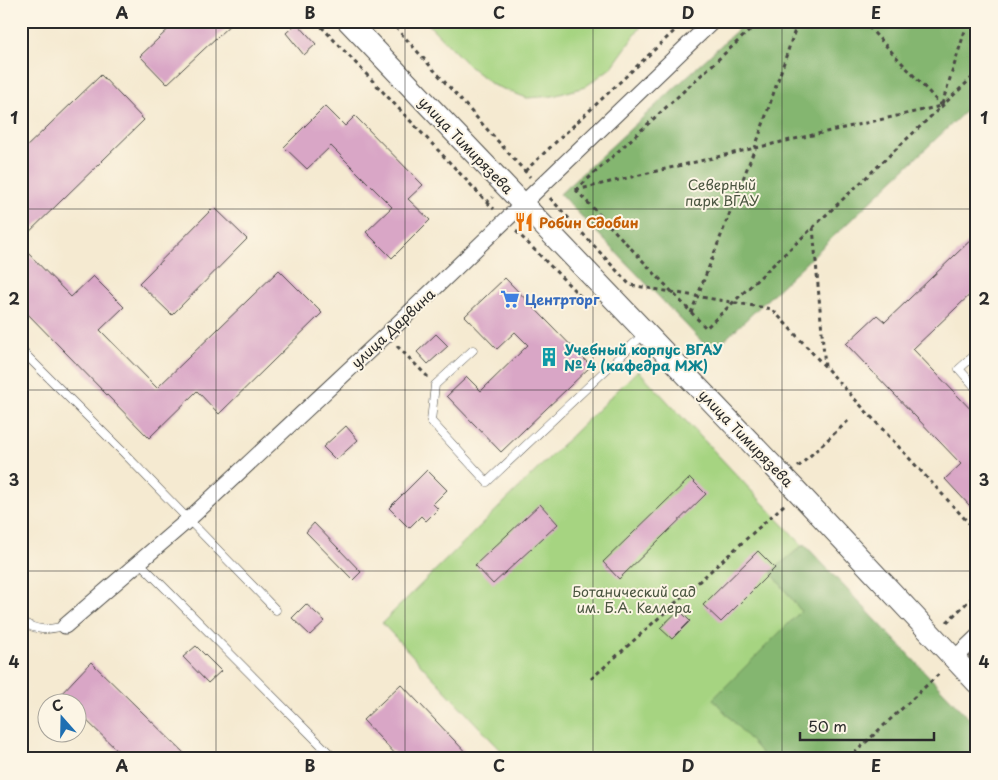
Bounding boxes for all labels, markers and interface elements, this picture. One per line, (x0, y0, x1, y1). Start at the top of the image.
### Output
text: A (116, 0, 129, 24)
text: B (305, 0, 316, 24)
text: C (493, 0, 505, 24)
text: D (682, 0, 694, 24)
text: E (871, 0, 881, 24)
street label: улица Тимирязева (414, 92, 518, 199)
text: 1 (10, 105, 18, 129)
text: 1 (980, 105, 988, 129)
park label: Северный парк ВГАУ (685, 174, 759, 211)
restaurant icon: Робин Сдобин (513, 211, 535, 233)
place label: Робин Сдобин (539, 212, 639, 233)
street label: улица Дарвина (346, 283, 440, 373)
text: 2 (8, 286, 20, 310)
text: 2 (978, 286, 990, 310)
supermarket icon: Центрторг (499, 288, 521, 310)
place label: Центрторг (525, 289, 600, 310)
place label: Учебный корпус ВГАУ № 4 (кафедра МЖ) (564, 339, 723, 376)
building icon: Учебный корпус ВГАУ № 4 (кафедра МЖ) (538, 346, 560, 368)
street label: улица Тимирязева (694, 385, 798, 492)
text: 3 (9, 467, 19, 491)
text: 3 (979, 467, 989, 491)
park label: Ботанический сад им. Б.А. Келлера (572, 581, 696, 618)
text: 4 (9, 649, 20, 673)
text: 4 (979, 649, 990, 673)
north arrow (38, 692, 88, 742)
text: С (49, 694, 66, 717)
scale bar (800, 710, 934, 742)
text: 50 m (808, 714, 847, 737)
text: A (116, 753, 129, 777)
text: B (305, 753, 316, 777)
text: C (493, 753, 505, 777)
text: D (682, 753, 694, 777)
text: E (871, 753, 881, 777)

